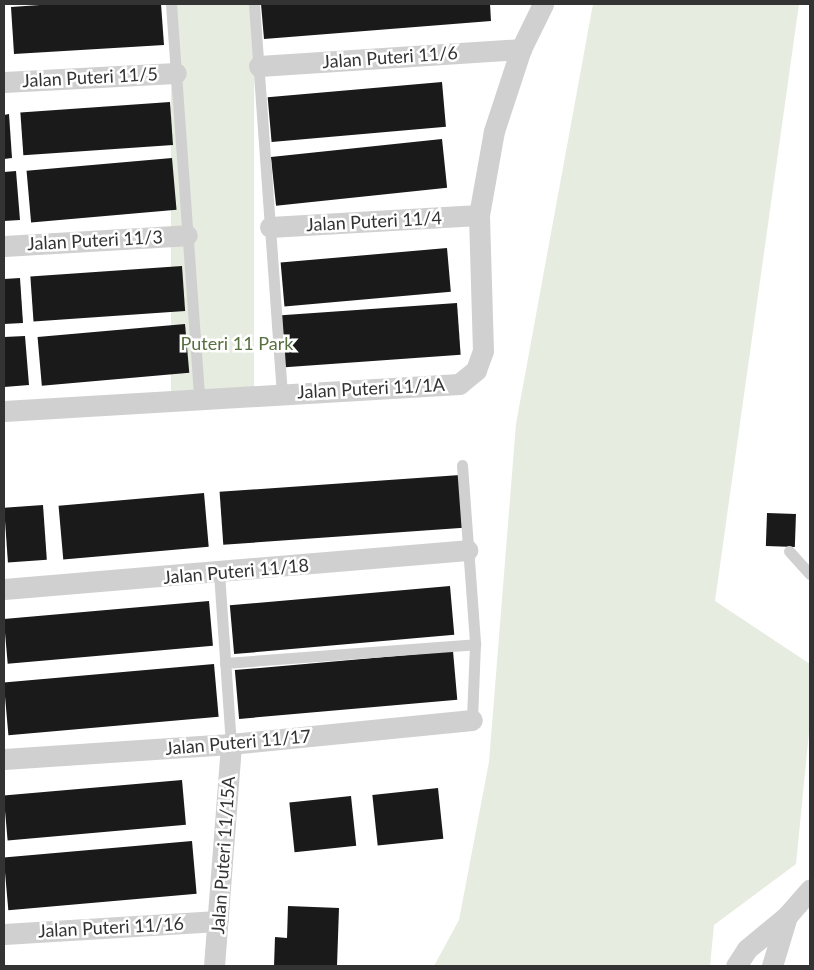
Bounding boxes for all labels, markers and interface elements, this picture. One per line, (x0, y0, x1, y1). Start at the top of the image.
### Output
street label: Jalan Puteri 11/6 (322, 41, 458, 73)
street label: Jalan Puteri 11/5 (22, 63, 158, 91)
street label: Jalan Puteri 11/4 (306, 207, 442, 235)
street label: Jalan Puteri 11/3 (27, 226, 163, 254)
park label: Puteri 11 Park (181, 332, 293, 354)
street label: Jalan Puteri 11/1A (297, 373, 445, 403)
street label: Jalan Puteri 11/18 (162, 554, 310, 588)
street label: Jalan Puteri 11/17 (164, 725, 312, 759)
street label: Jalan Puteri 11/15A (207, 775, 239, 935)
street label: Jalan Puteri 11/16 (37, 912, 185, 942)

